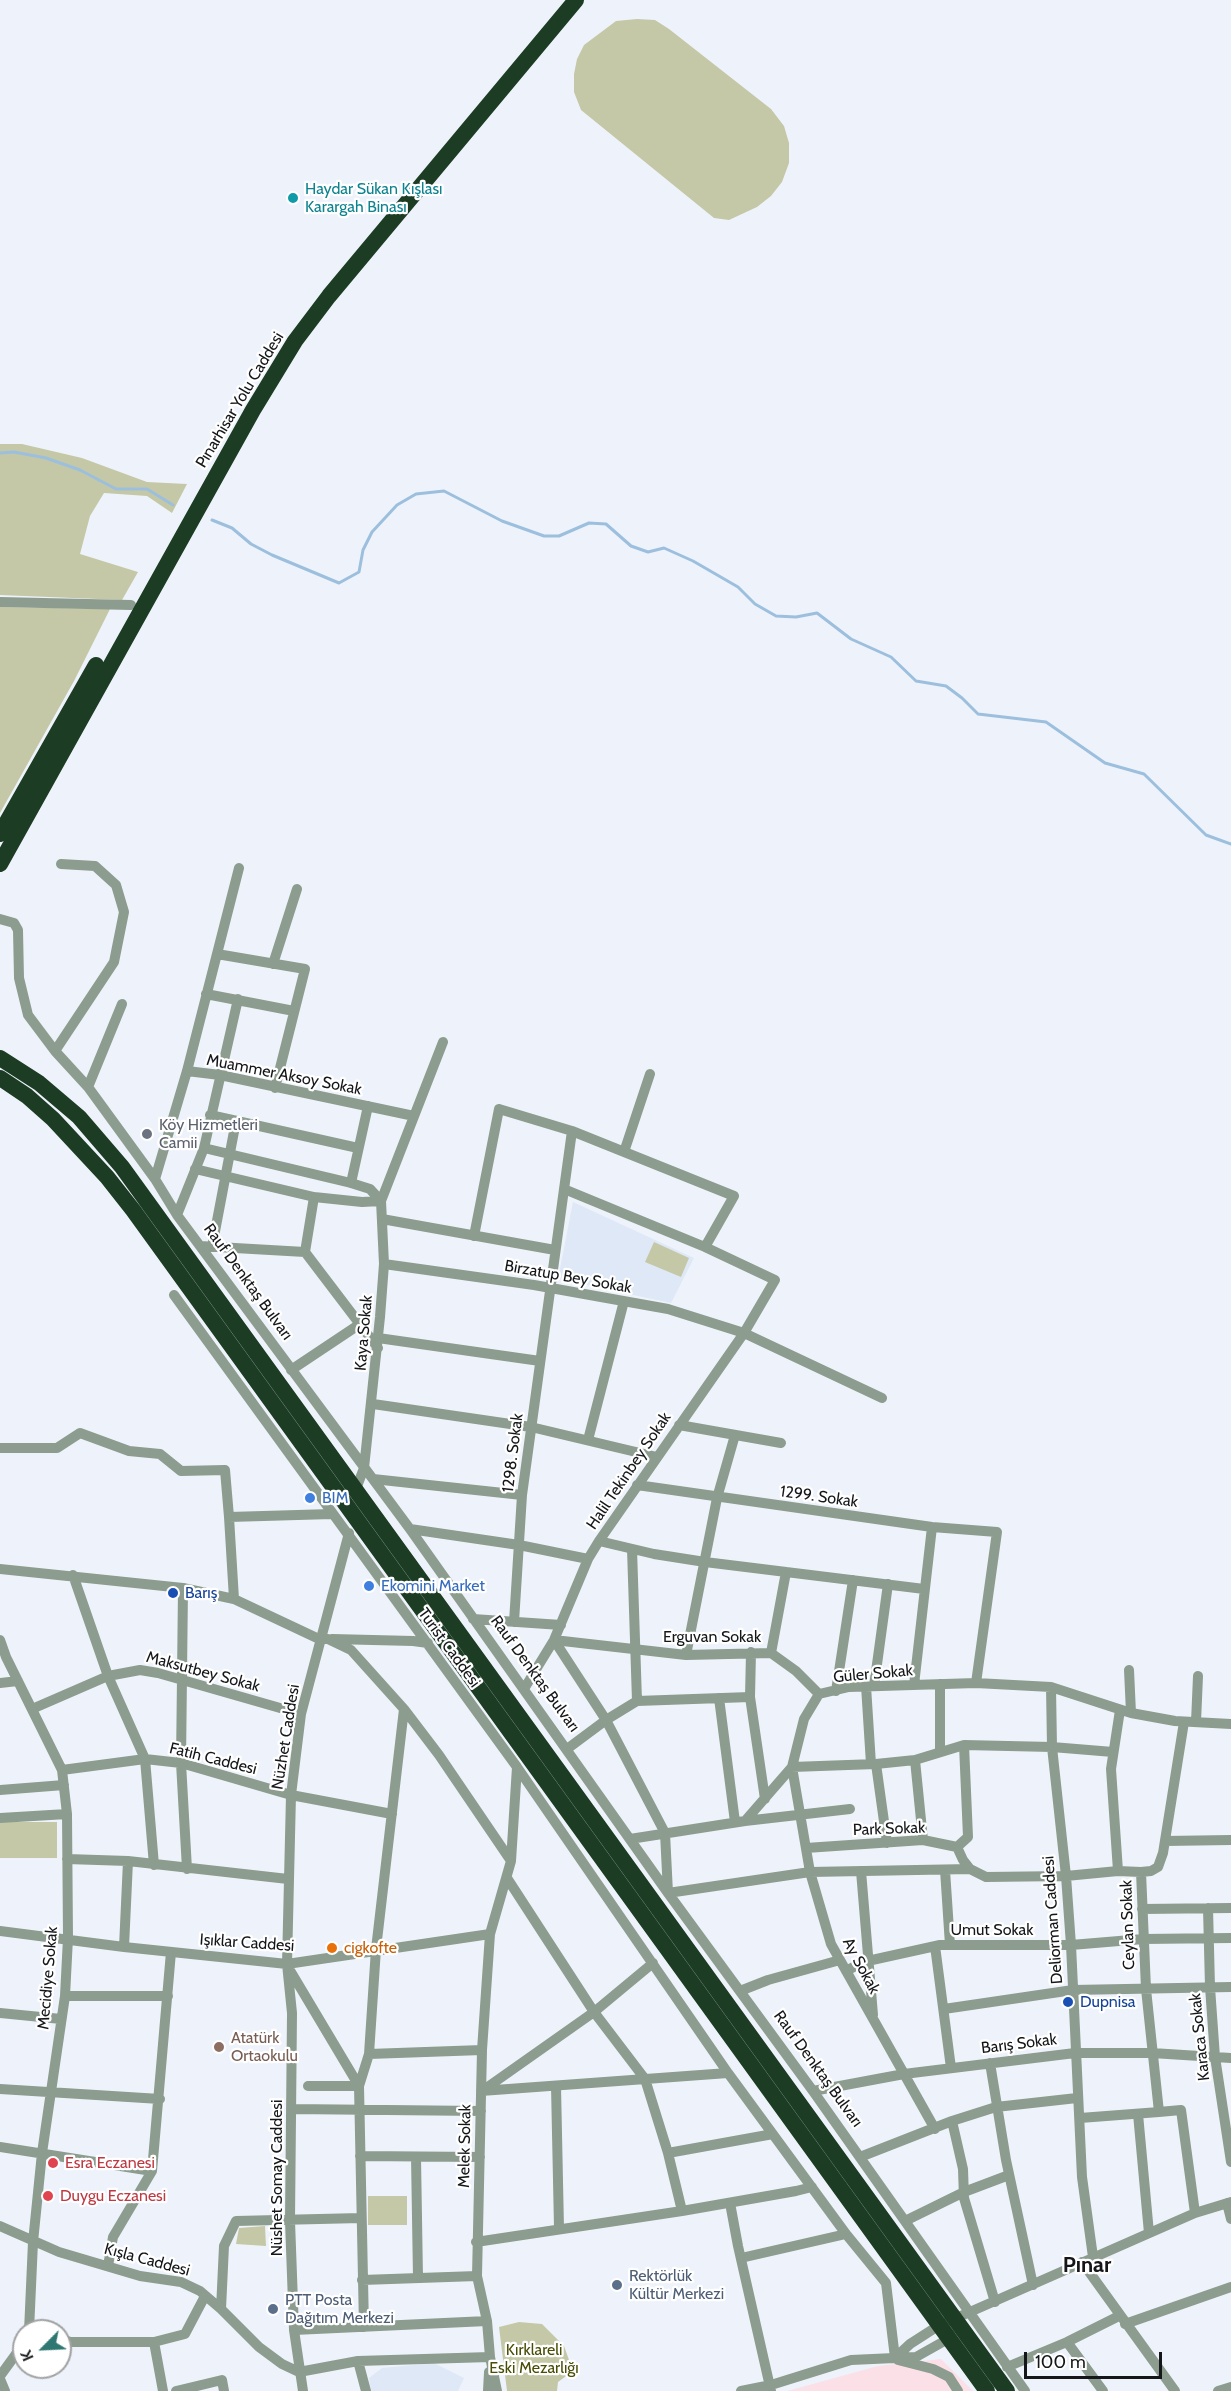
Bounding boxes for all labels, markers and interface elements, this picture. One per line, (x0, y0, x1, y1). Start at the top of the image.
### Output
place label: Haydar Sükan Kışlası Karargah Binası (305, 179, 443, 217)
marker: Haydar Sükan Kışlası Karargah Binası (286, 191, 300, 205)
street label: Pınarhisar Yolu Caddesi (192, 329, 288, 471)
street label: Muammer Aksoy Sokak (205, 1051, 363, 1099)
place label: Köy Hizmetleri Camii (159, 1115, 258, 1153)
marker: Köy Hizmetleri Camii (140, 1127, 154, 1141)
street label: Rauf Denktaş Bulvarı (199, 1220, 297, 1344)
street label: Birzatup Bey Sokak (503, 1256, 633, 1298)
street label: Kaya Sokak (351, 1294, 377, 1372)
street label: Halil Tekinbey Sokak (583, 1409, 675, 1533)
street label: 1298. Sokak (499, 1412, 527, 1494)
street label: 1299. Sokak (779, 1482, 859, 1512)
place label: BIM (322, 1488, 349, 1508)
marker: BIM (303, 1491, 317, 1505)
place label: Ekomini Market (381, 1576, 485, 1596)
marker: Ekomini Market (362, 1579, 376, 1593)
place label: Barış (185, 1583, 217, 1603)
marker: Barış (166, 1586, 180, 1600)
street label: Turist Caddesi (414, 1605, 484, 1691)
street label: Rauf Denktaş Bulvarı (486, 1612, 584, 1736)
street label: Erguvan Sokak (663, 1627, 761, 1647)
street label: Maksutbey Sokak (144, 1648, 262, 1696)
street label: Güler Sokak (832, 1661, 914, 1687)
street label: Nüzhet Caddesi (268, 1683, 304, 1791)
street label: Fatih Caddesi (167, 1739, 259, 1779)
street label: Park Sokak (852, 1818, 926, 1840)
street label: Deliorman Caddesi (1039, 1855, 1067, 1985)
street label: Ceylan Sokak (1117, 1880, 1139, 1970)
street label: Umut Sokak (951, 1920, 1033, 1940)
street label: Mecidiye Sokak (34, 1926, 62, 2030)
street label: Işıklar Caddesi (199, 1930, 295, 1956)
street label: Ay Sokak (838, 1935, 884, 1997)
place label: cigkofte (344, 1938, 397, 1958)
marker: cigkofte (325, 1941, 339, 1955)
place label: Dupnisa (1080, 1992, 1135, 2012)
street label: Karaca Sokak (1186, 1992, 1214, 2082)
marker: Dupnisa (1061, 1995, 1075, 2009)
street label: Rauf Denktaş Bulvarı (769, 2007, 867, 2131)
place label: Atatürk Ortaokulu (231, 2028, 298, 2066)
street label: Barış Sokak (980, 2030, 1058, 2058)
marker: Atatürk Ortaokulu (212, 2040, 226, 2054)
street label: Nüshet Somay Caddesi (267, 2100, 287, 2256)
street label: Melek Sokak (455, 2104, 475, 2188)
place label: Esra Eczanesi (65, 2153, 155, 2173)
marker: Esra Eczanesi (46, 2156, 60, 2170)
place label: Duygu Eczanesi (60, 2186, 166, 2206)
marker: Duygu Eczanesi (41, 2189, 55, 2203)
street label: Kışla Caddesi (102, 2239, 192, 2281)
district label: Pınar (1063, 2253, 1111, 2279)
place label: Rektörlük Kültür Merkezi (629, 2266, 724, 2304)
marker: Rektörlük Kültür Merkezi (610, 2278, 624, 2292)
place label: PTT Posta Dağıtım Merkezi (285, 2290, 394, 2328)
marker: PTT Posta Dağıtım Merkezi (266, 2302, 280, 2316)
north arrow (12, 2319, 72, 2379)
park label: Kırklareli Eski Mezarlığı (489, 2340, 579, 2378)
scale bar (1027, 2340, 1165, 2378)
text: K (16, 2347, 38, 2364)
text: 100 m (1035, 2351, 1086, 2373)

